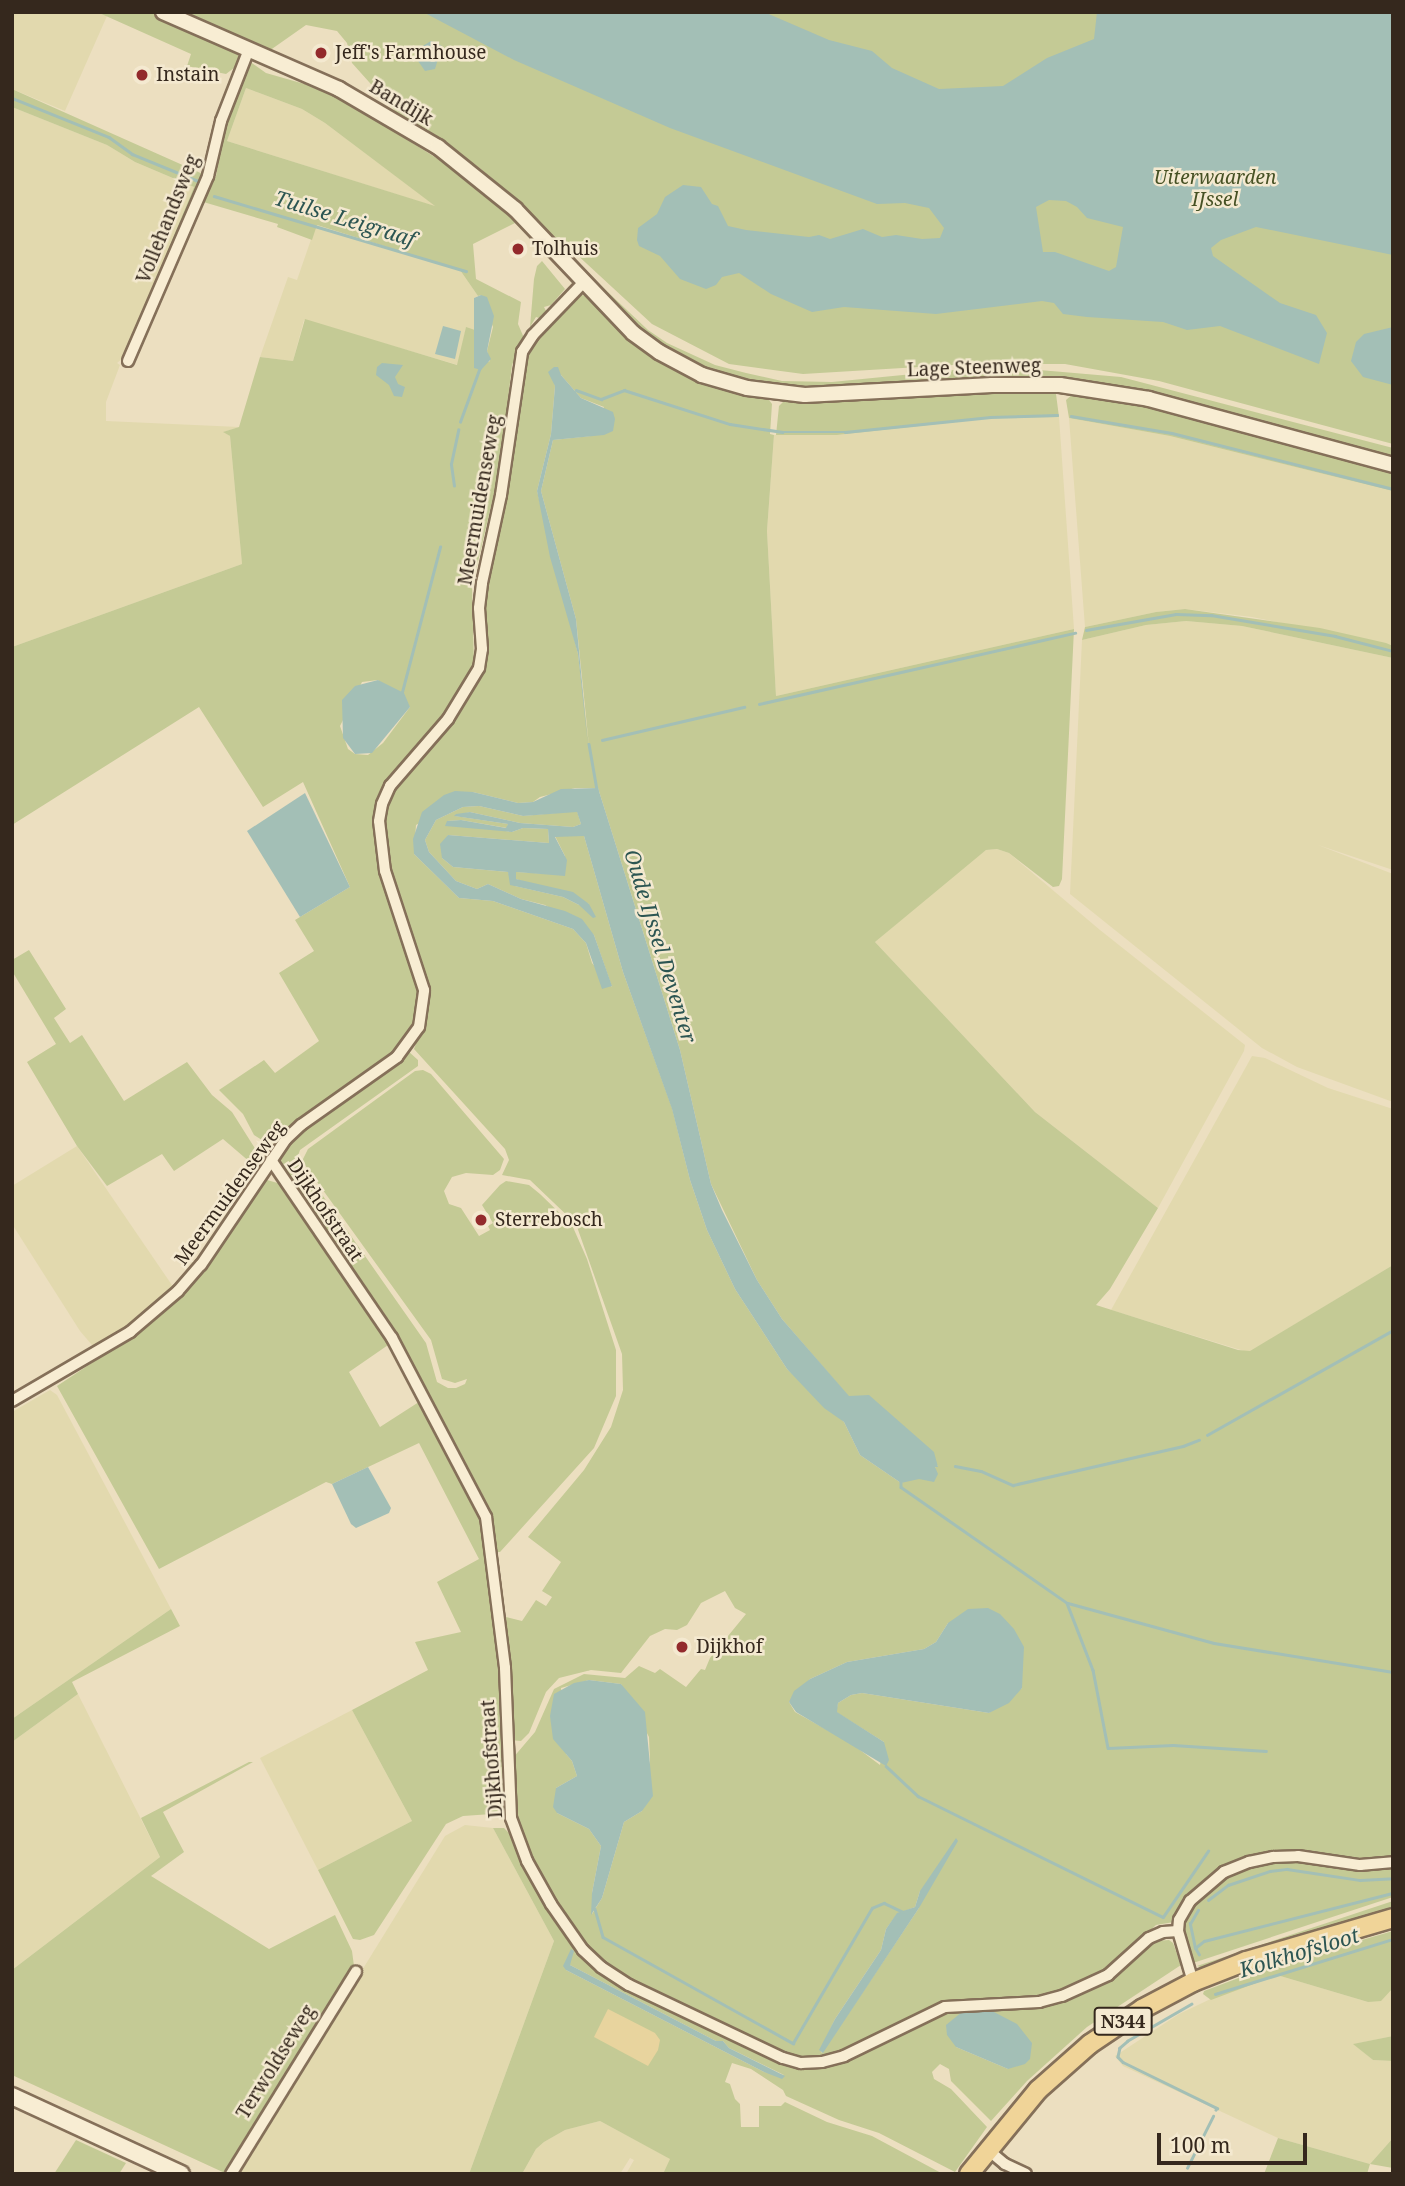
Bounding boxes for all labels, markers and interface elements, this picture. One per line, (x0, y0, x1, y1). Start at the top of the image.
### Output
place label: Jeff's Farmhouse (335, 42, 486, 64)
marker: Jeff's Farmhouse (313, 45, 329, 61)
place label: Instain (156, 64, 220, 86)
marker: Instain (134, 67, 150, 83)
street label: Bandijk (365, 75, 437, 131)
street label: Vollehandsweg (132, 151, 204, 287)
park label: Uiterwaarden IJssel (1154, 167, 1276, 211)
water label: Tuilse Leigraaf (272, 185, 418, 251)
place label: Tolhuis (532, 238, 598, 260)
marker: Tolhuis (510, 241, 526, 257)
street label: Lage Steenweg (907, 354, 1041, 382)
street label: Meermuidenseweg (454, 413, 506, 587)
water label: Oude IJssel Deventer (620, 846, 702, 1046)
street label: Meermuidenseweg (170, 1116, 290, 1270)
street label: Dijkhofstraat (282, 1154, 368, 1266)
place label: Sterrebosch (495, 1209, 603, 1231)
marker: Sterrebosch (473, 1212, 489, 1228)
place label: Dijkhof (696, 1636, 763, 1658)
marker: Dijkhof (674, 1639, 690, 1655)
street label: Dijkhofstraat (476, 1699, 508, 1819)
water label: Kolkhofsloot (1236, 1922, 1362, 1982)
street label: Terwoldseweg (232, 2001, 320, 2123)
road number: N344 (1093, 2007, 1153, 2036)
scale bar (1160, 2120, 1310, 2164)
text: 100 m (1170, 2131, 1231, 2159)

